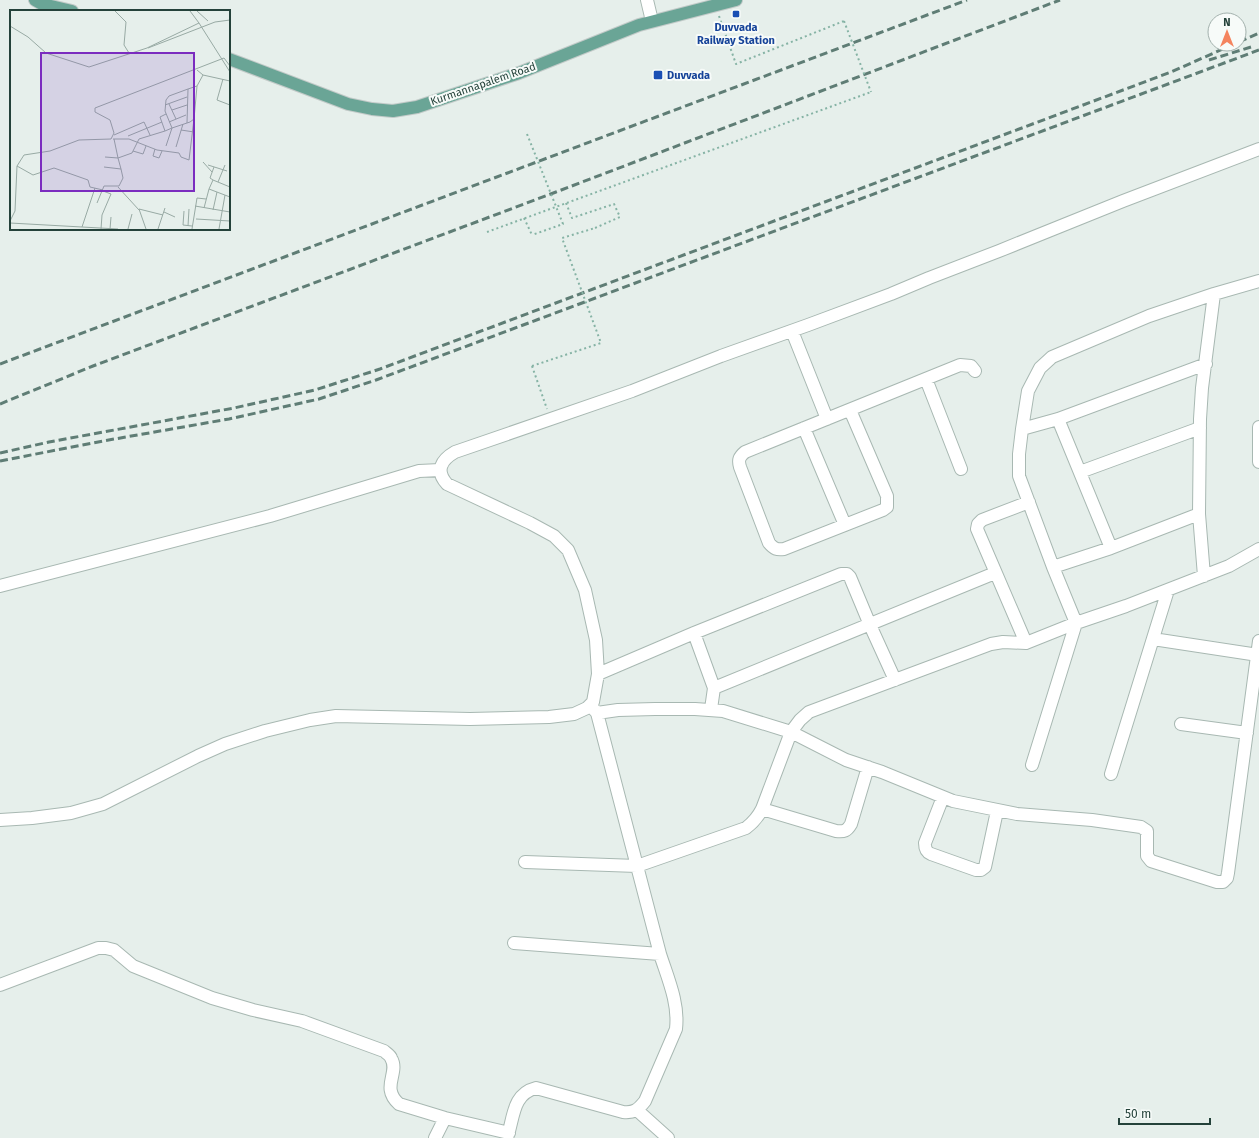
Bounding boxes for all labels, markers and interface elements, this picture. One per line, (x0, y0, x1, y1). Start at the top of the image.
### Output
marker: Duvvada Railway Station (731, 9, 741, 19)
inset map (10, 10, 230, 230)
north arrow (1207, 12, 1247, 52)
text: N (1223, 16, 1231, 29)
place label: Duvvada Railway Station (697, 21, 775, 47)
street label: Kurmannapalem Road (429, 60, 537, 108)
marker: Duvvada (652, 69, 664, 81)
place label: Duvvada (667, 69, 710, 82)
scale bar (1119, 1100, 1210, 1126)
text: 50 m (1125, 1107, 1151, 1121)

